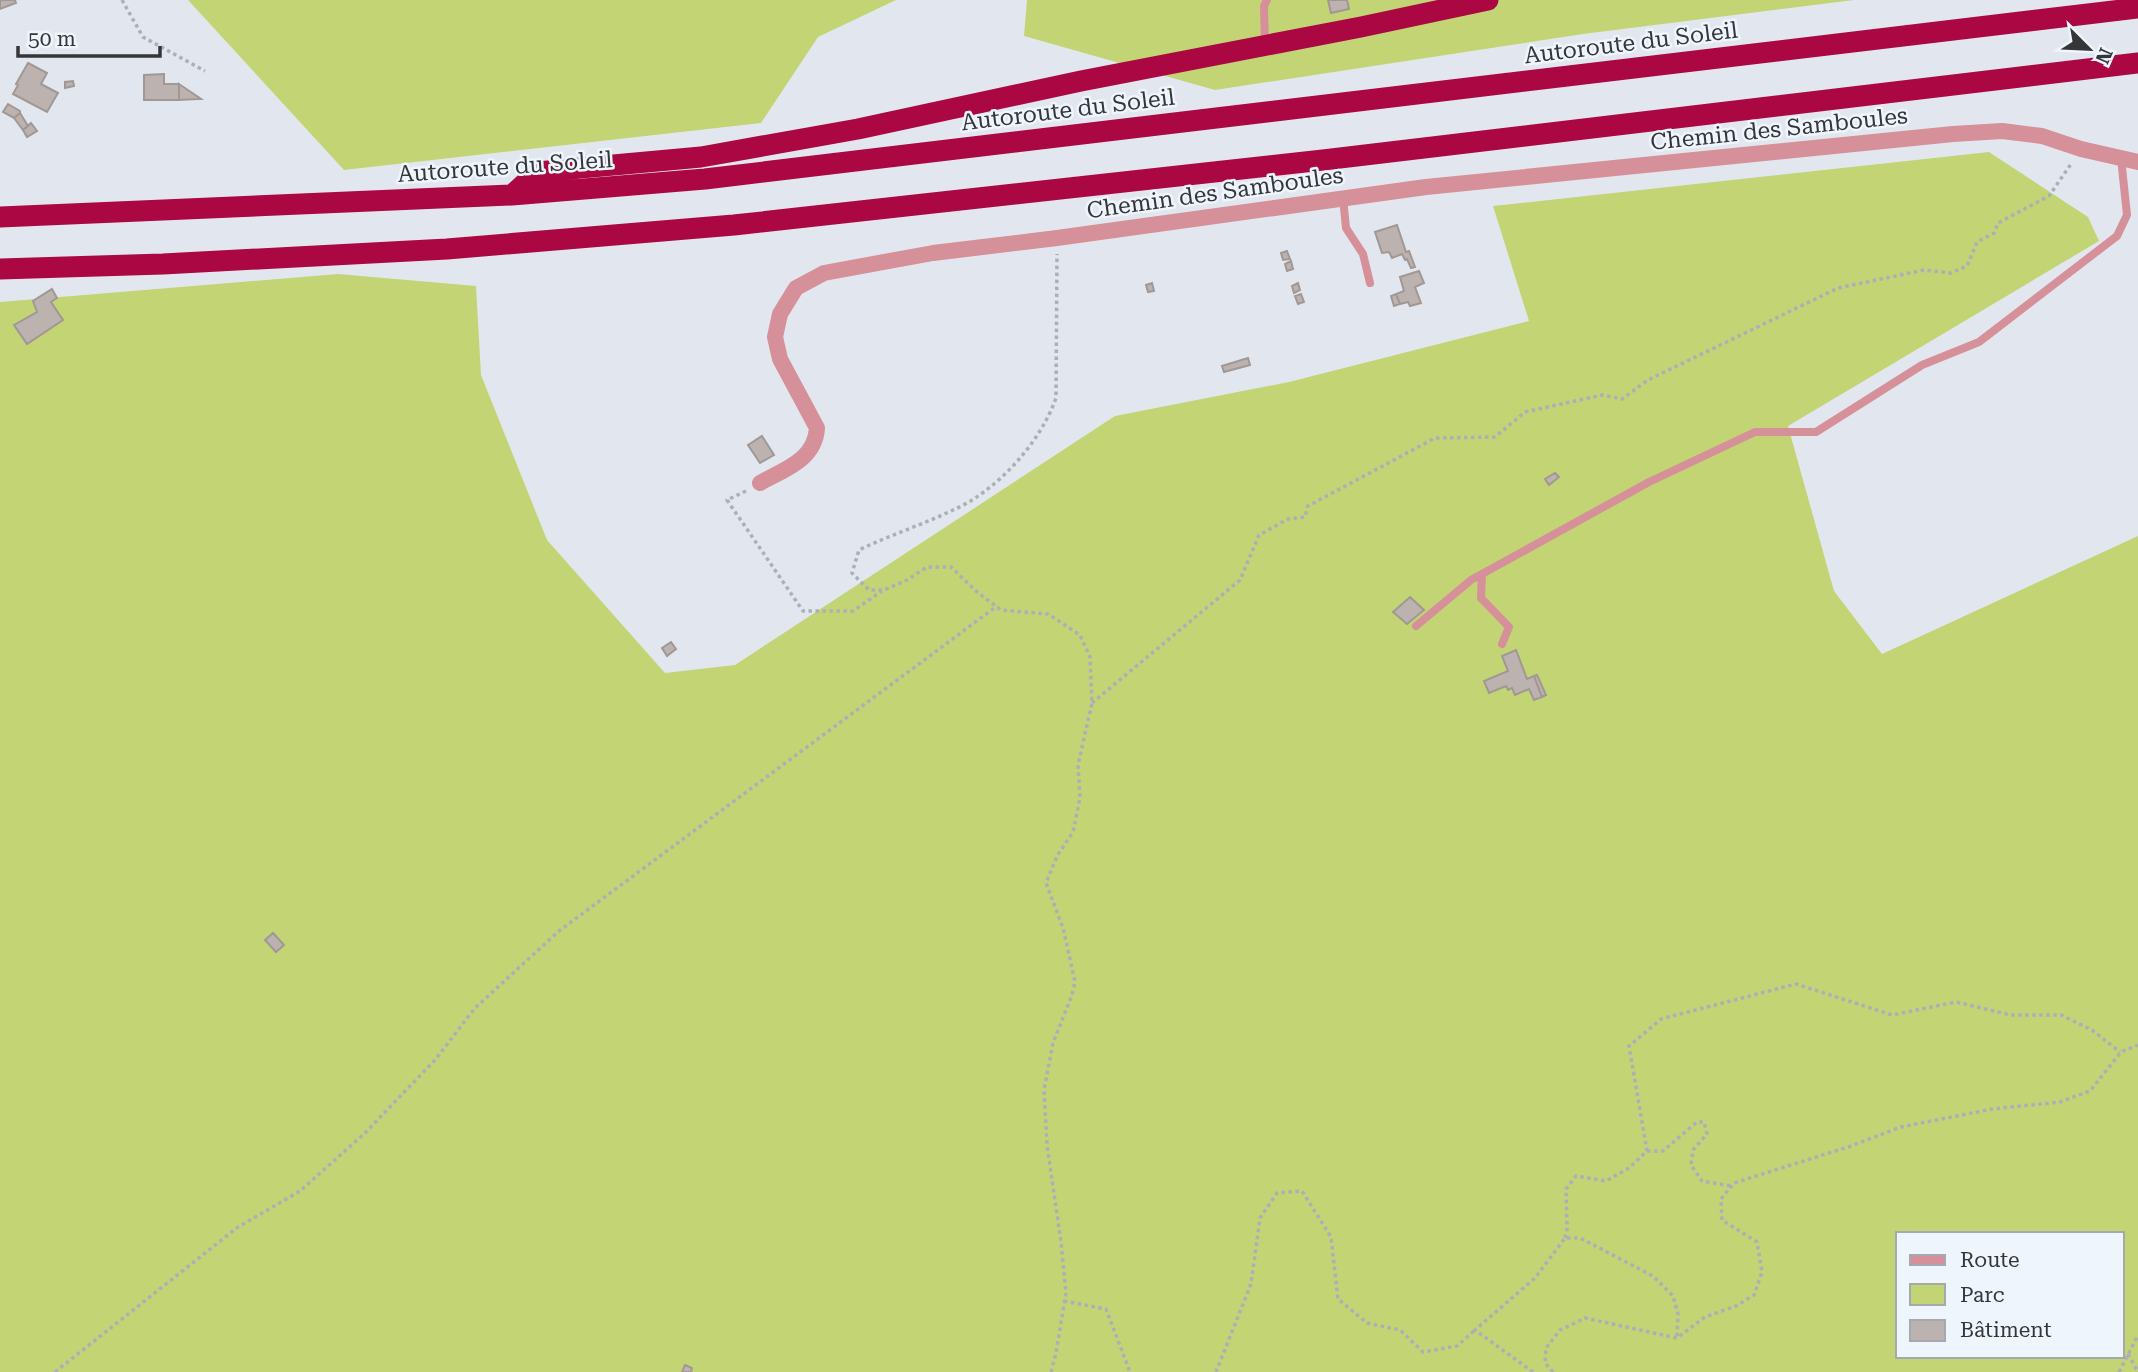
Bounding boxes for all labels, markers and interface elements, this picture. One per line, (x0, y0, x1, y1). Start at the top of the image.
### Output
scale bar (18, 14, 159, 58)
north arrow (2054, 14, 2124, 84)
street label: Autoroute du Soleil (1523, 16, 1739, 70)
text: 50 m (28, 27, 76, 51)
text: N (2090, 44, 2118, 67)
street label: Autoroute du Soleil (960, 83, 1176, 137)
street label: Chemin des Samboules (1649, 102, 1909, 156)
street label: Autoroute du Soleil (397, 146, 613, 188)
street label: Chemin des Samboules (1085, 162, 1345, 224)
legend (1896, 1232, 2124, 1358)
text: Route (1960, 1248, 2019, 1272)
text: Parc (1960, 1283, 2005, 1307)
text: Bâtiment (1960, 1318, 2052, 1342)

